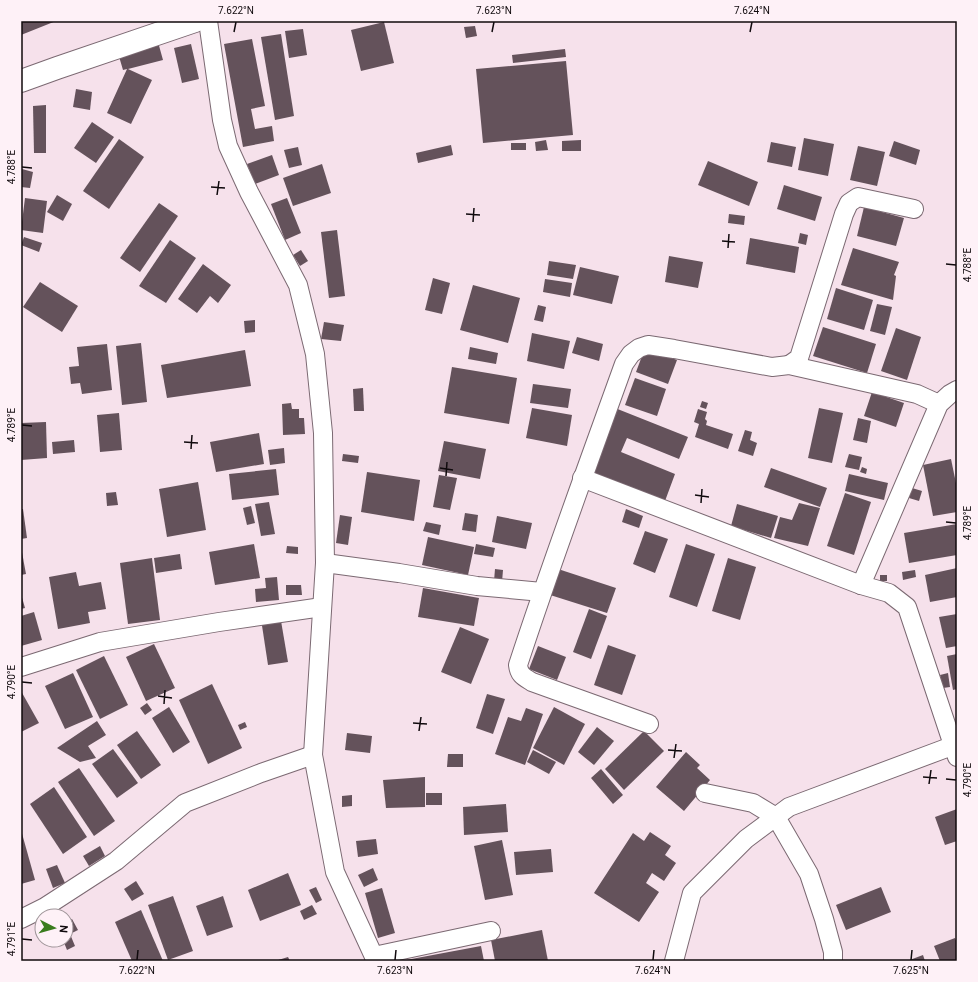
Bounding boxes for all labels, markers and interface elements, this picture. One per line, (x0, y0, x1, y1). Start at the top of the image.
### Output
text: 7.622°N (218, 5, 254, 16)
text: 7.623°N (476, 5, 512, 16)
text: 7.624°N (734, 5, 770, 16)
text: 4.788°E (6, 149, 17, 184)
text: 4.788°E (962, 247, 973, 282)
text: 4.789°E (6, 407, 17, 442)
text: 4.789°E (962, 505, 973, 540)
text: 4.790°E (6, 664, 17, 699)
text: 4.790°E (962, 762, 973, 797)
north arrow (34, 908, 74, 948)
text: 4.791°E (6, 921, 17, 956)
text: N (57, 924, 70, 934)
text: 7.622°N (119, 965, 155, 976)
text: 7.623°N (377, 965, 413, 976)
text: 7.624°N (635, 965, 671, 976)
text: 7.625°N (893, 965, 929, 976)

